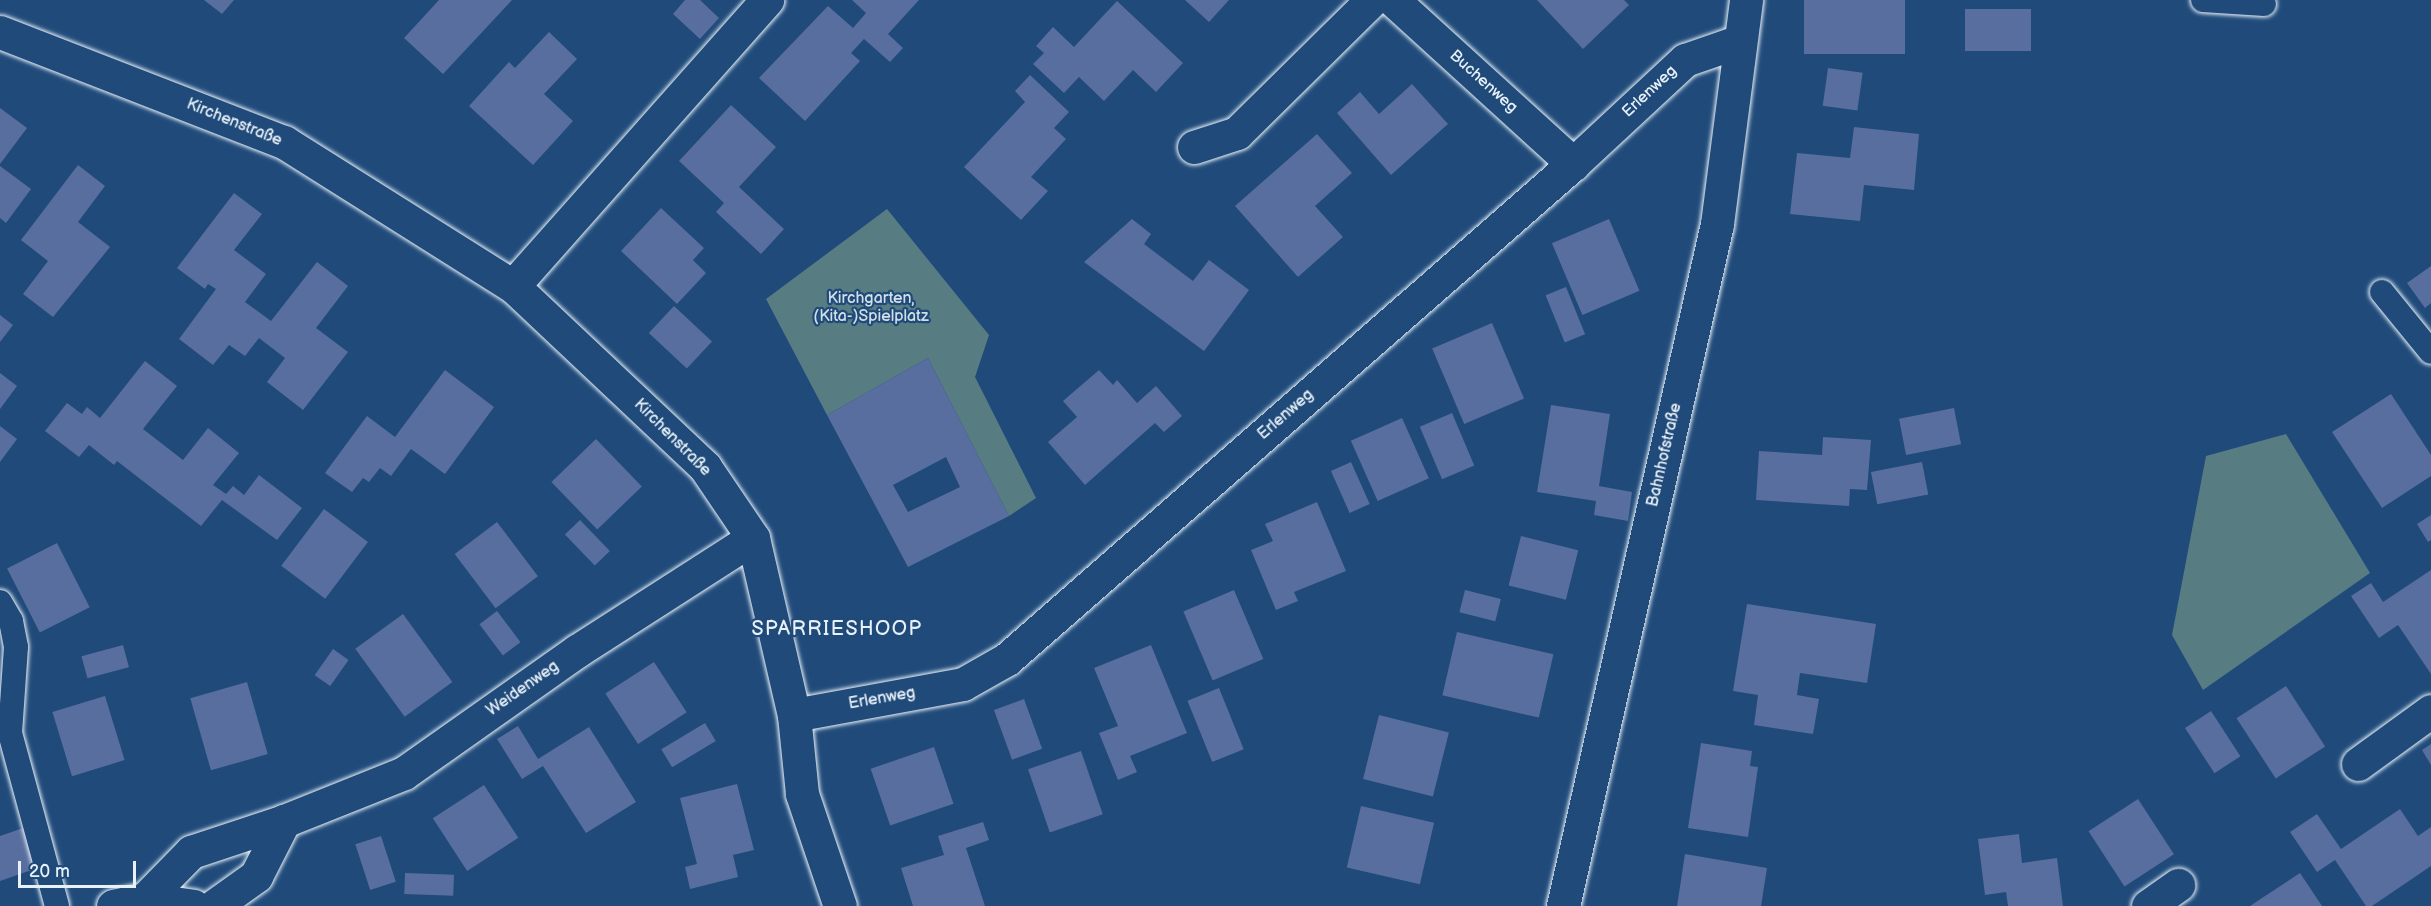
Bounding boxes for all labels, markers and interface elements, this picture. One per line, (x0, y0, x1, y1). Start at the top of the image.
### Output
street label: Buchenweg (1445, 46, 1521, 118)
street label: Erlenweg (1619, 62, 1681, 122)
street label: Kirchenstraße (184, 95, 284, 151)
park label: Kirchgarten, (Kita-)Spielplatz (813, 289, 929, 327)
street label: Erlenweg (1254, 386, 1318, 444)
street label: Kirchenstraße (629, 395, 715, 481)
street label: Bahnhofstraße (1644, 401, 1686, 509)
district label: SPARRIESHOOP (752, 617, 922, 641)
street label: Weidenweg (483, 657, 563, 721)
street label: Erlenweg (847, 684, 917, 714)
scale bar (21, 849, 140, 887)
text: 20 m (29, 861, 70, 882)

